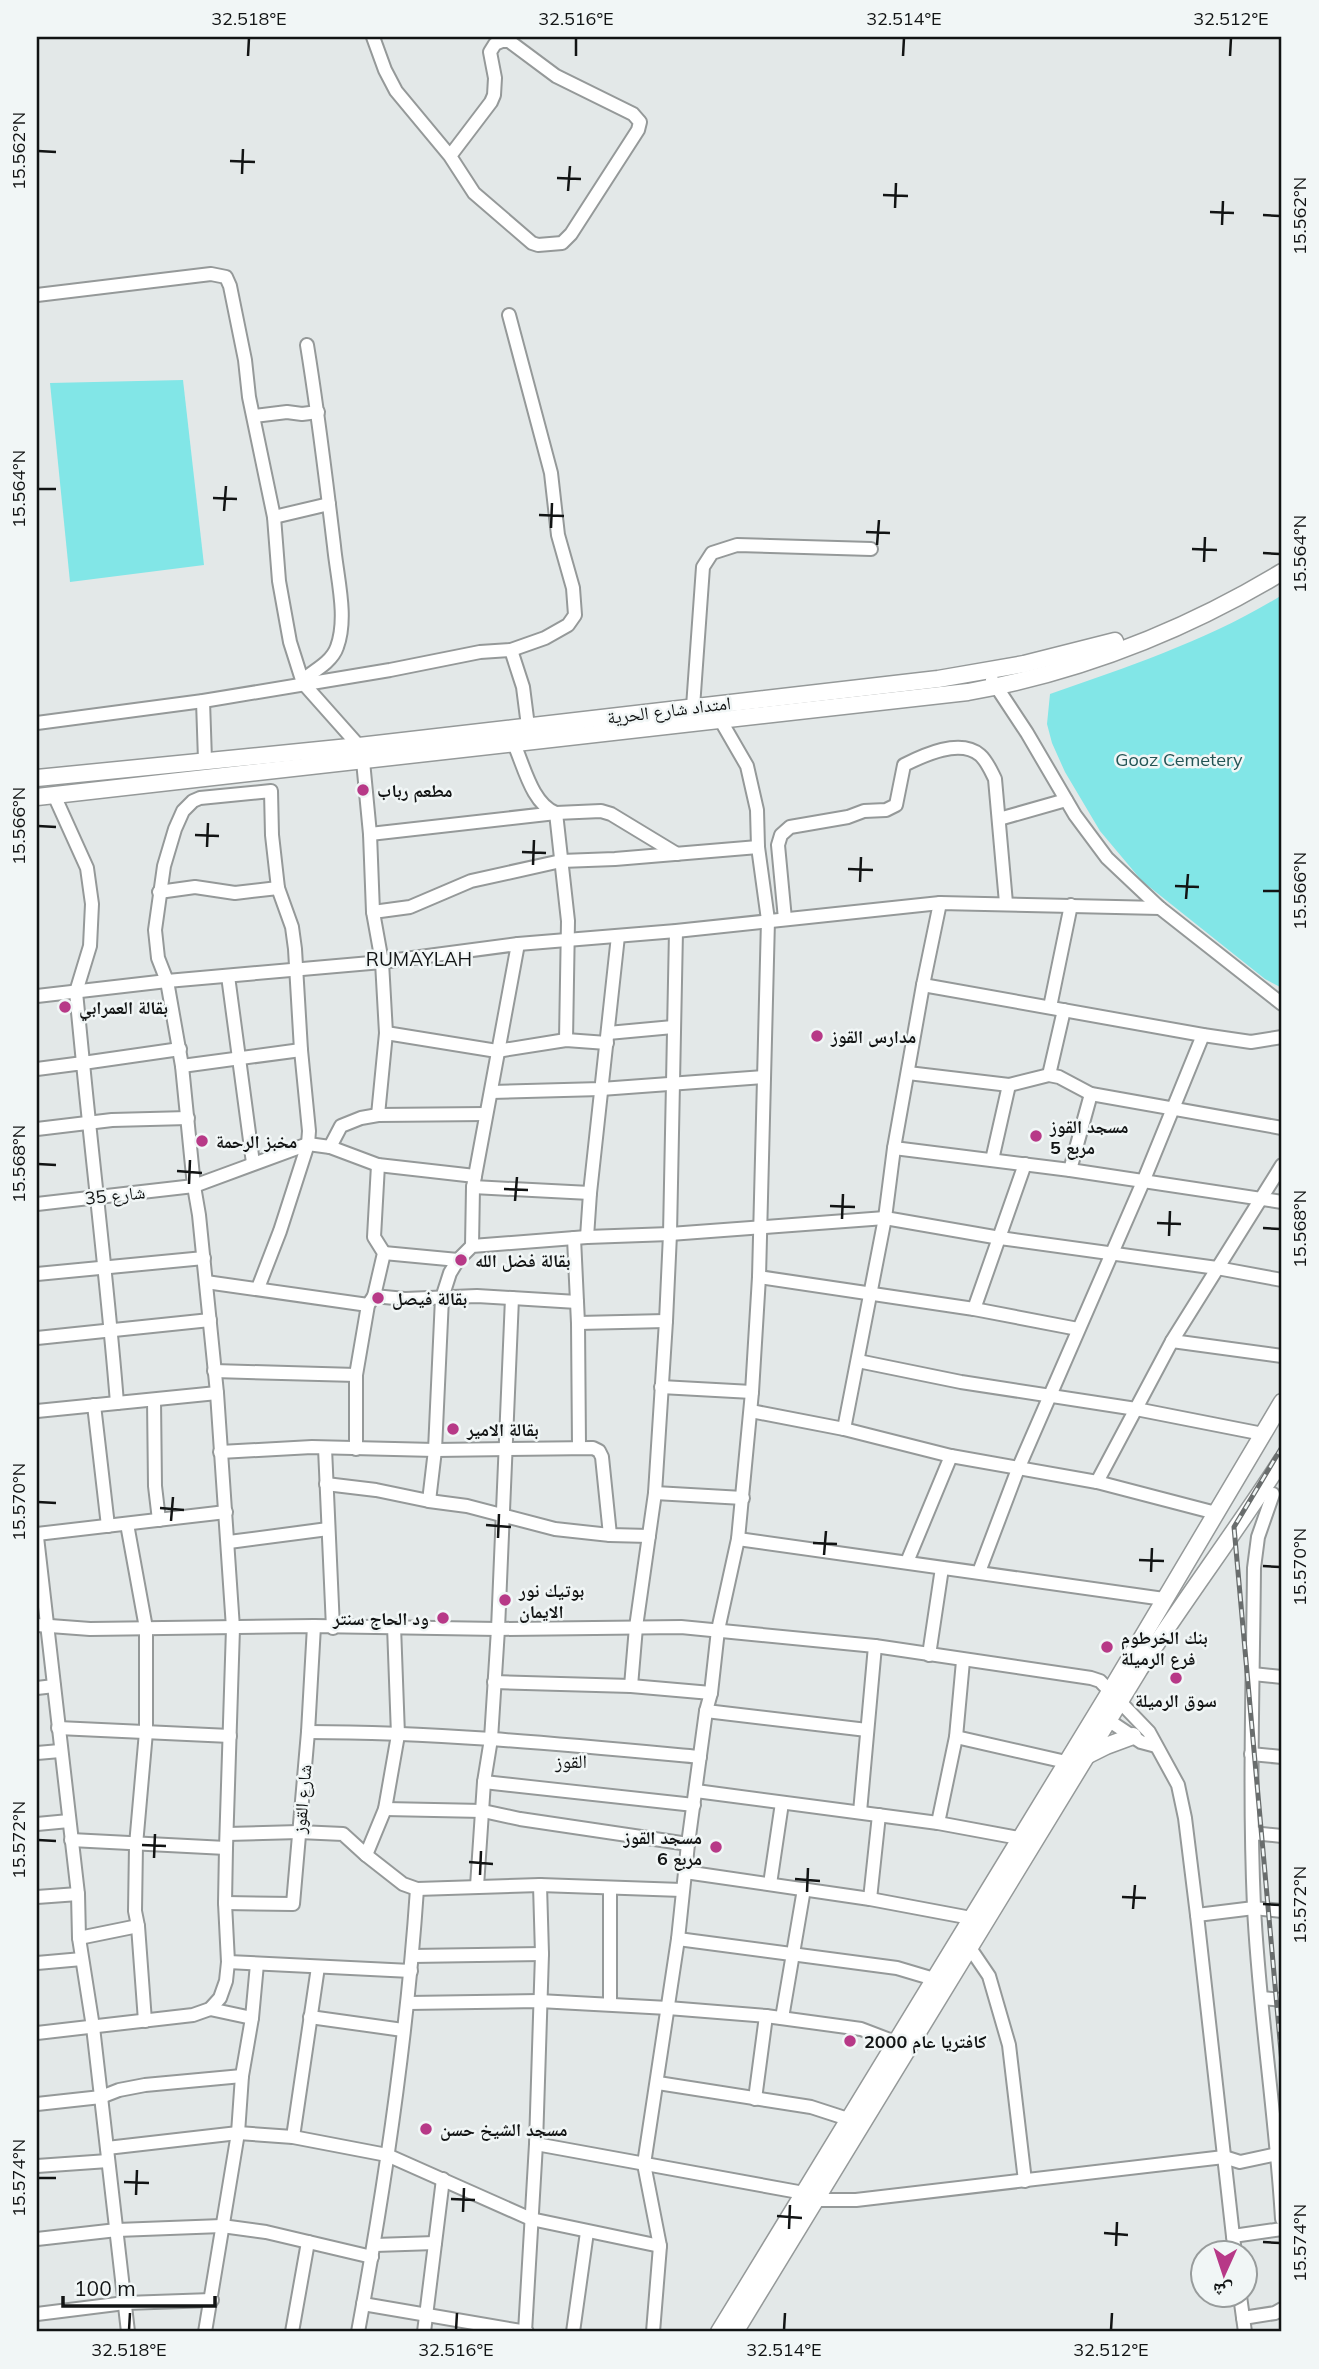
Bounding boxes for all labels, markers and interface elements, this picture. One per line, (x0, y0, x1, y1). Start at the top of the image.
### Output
text: 32.518°E (211, 7, 287, 30)
text: 32.516°E (538, 7, 614, 30)
text: 32.514°E (866, 7, 942, 30)
text: 32.512°E (1193, 7, 1269, 30)
text: 15.562°N (7, 112, 30, 190)
text: 15.562°N (1288, 177, 1311, 255)
text: 15.564°N (7, 450, 30, 528)
text: 15.564°N (1288, 515, 1311, 593)
street label: امتداد شارع الحرية (606, 691, 732, 729)
park label: Gooz Cemetery (1115, 748, 1243, 771)
place label: مطعم رباب (377, 779, 453, 803)
marker: مطعم رباب (355, 782, 371, 798)
text: 15.566°N (7, 787, 30, 865)
text: 15.566°N (1288, 852, 1311, 930)
district label: RUMAYLAH (366, 947, 472, 971)
place label: بقالة العمرابي (79, 996, 168, 1022)
marker: بقالة العمرابي (57, 999, 73, 1015)
place label: مدارس القوز (830, 1025, 916, 1048)
marker: مدارس القوز (809, 1028, 825, 1044)
place label: مسجد القوز مربع 5 (1049, 1115, 1129, 1160)
text: 15.568°N (7, 1125, 30, 1203)
marker: مسجد القوز مربع 5 (1028, 1128, 1044, 1144)
place label: مخبز الرحمة (216, 1130, 297, 1153)
marker: مخبز الرحمة (194, 1133, 210, 1149)
street label: شارع 35 (84, 1180, 146, 1210)
text: 15.568°N (1288, 1190, 1311, 1268)
place label: بقالة فضل الله (475, 1249, 571, 1272)
marker: بقالة فضل الله (453, 1252, 469, 1268)
place label: بقالة فيصل (392, 1287, 467, 1310)
marker: بقالة فيصل (370, 1290, 386, 1306)
place label: بقالة الامير (466, 1418, 539, 1441)
marker: بقالة الامير (445, 1421, 461, 1437)
text: 15.570°N (7, 1463, 30, 1541)
text: 15.570°N (1288, 1528, 1311, 1606)
place label: بوتيك نور الايمان (518, 1579, 584, 1623)
marker: بوتيك نور الايمان (497, 1592, 513, 1608)
place label: ود الحاج سنتر (332, 1607, 429, 1630)
marker: ود الحاج سنتر (435, 1610, 451, 1626)
place label: بنك الخرطوم فرع الرميلة (1121, 1626, 1208, 1670)
marker: بنك الخرطوم فرع الرميلة (1099, 1639, 1115, 1655)
marker: سوق الرميلة (1168, 1670, 1184, 1686)
place label: سوق الرميلة (1135, 1689, 1217, 1712)
district label: القوز (554, 1749, 587, 1773)
street label: شارع القوز (287, 1763, 316, 1836)
text: 15.572°N (7, 1801, 30, 1879)
place label: مسجد القوز مربع 6 (622, 1826, 702, 1871)
marker: مسجد القوز مربع 6 (708, 1839, 724, 1855)
text: 15.572°N (1288, 1866, 1311, 1944)
place label: كافتريا عام 2000 (864, 2030, 986, 2054)
marker: كافتريا عام 2000 (842, 2033, 858, 2049)
place label: مسجد الشيخ حسن (440, 2118, 568, 2142)
marker: مسجد الشيخ حسن (418, 2121, 434, 2137)
text: 15.574°N (7, 2139, 30, 2217)
text: 15.574°N (1288, 2204, 1311, 2282)
north arrow (1190, 2240, 1260, 2310)
scale bar (63, 2264, 215, 2308)
text: 100 m (74, 2275, 136, 2301)
text: ش (1212, 2278, 1234, 2303)
text: 32.518°E (91, 2338, 167, 2361)
text: 32.516°E (418, 2338, 494, 2361)
text: 32.514°E (746, 2338, 822, 2361)
text: 32.512°E (1073, 2338, 1149, 2361)

